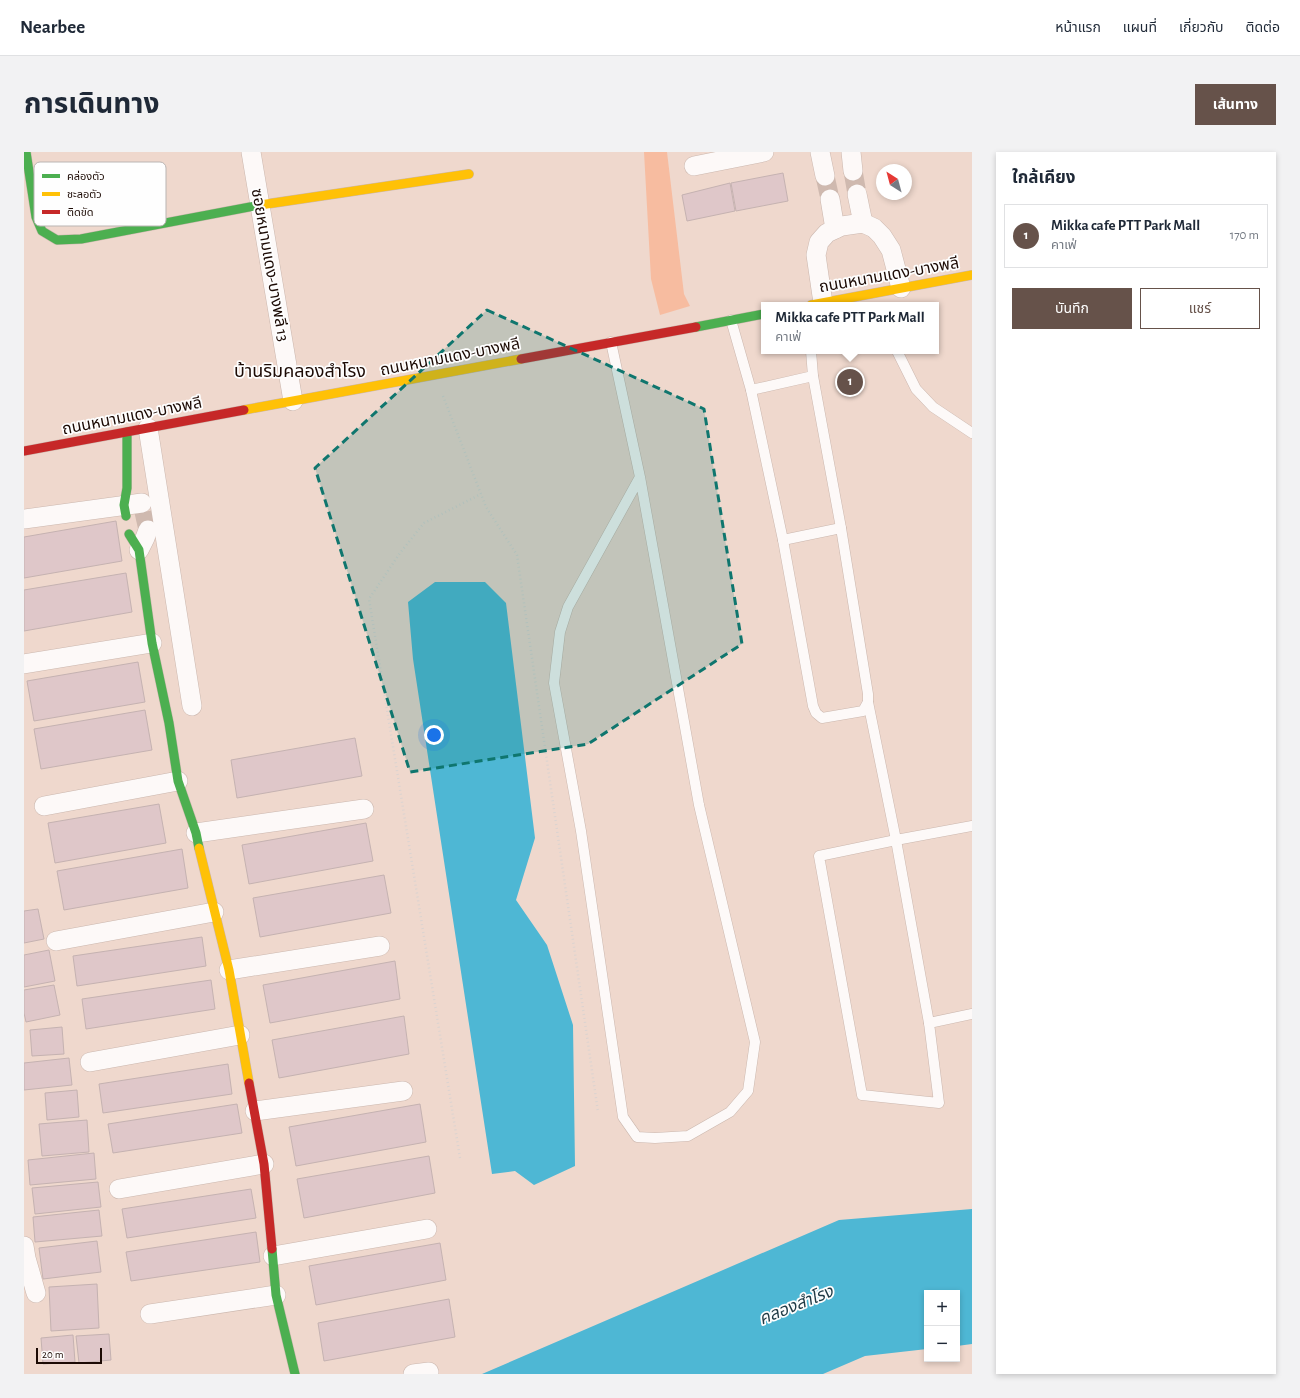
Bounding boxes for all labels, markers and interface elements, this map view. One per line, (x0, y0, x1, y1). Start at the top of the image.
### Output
text: Nearbee (20, 18, 85, 37)
text: หน้าแรก (1055, 21, 1101, 35)
text: แผนที่ (1123, 21, 1157, 35)
text: เกี่ยวกับ (1179, 21, 1224, 35)
text: ติดต่อ (1246, 21, 1280, 35)
button: เส้นทาง (1195, 84, 1276, 125)
text: การเดินทาง (24, 91, 159, 119)
legend (34, 162, 166, 226)
north arrow (876, 164, 912, 200)
text: ใกล้เคียง (1012, 169, 1075, 186)
text: คล่องตัว (67, 170, 105, 182)
street label: ซอยหนามแดง-บางพลี 13 (249, 187, 291, 343)
text: ชะลอตัว (67, 189, 102, 200)
text: ติดขัด (67, 207, 94, 218)
text: Mikka cafe PTT Park Mall (1051, 218, 1200, 233)
text: 1 (1024, 229, 1028, 242)
text: 170 m (1230, 229, 1259, 242)
text: คาเฟ่ (1051, 239, 1077, 252)
street label: ถนนหนามแดง-บางพลี (818, 255, 960, 295)
button: บันทึก (1012, 288, 1132, 329)
button: แชร์ (1140, 288, 1260, 329)
popup (761, 302, 939, 354)
text: Mikka cafe PTT Park Mall (775, 310, 925, 325)
text: คาเฟ่ (775, 331, 801, 344)
street label: ถนนหนามแดง-บางพลี (379, 336, 521, 378)
district label: บ้านริมคลองสำโรง (234, 361, 366, 381)
pin: 1 (837, 367, 863, 397)
street label: ถนนหนามแดง-บางพลี (61, 395, 203, 437)
your location (424, 725, 444, 745)
water label: คลองสำโรง (756, 1281, 836, 1328)
map controls (924, 1290, 960, 1362)
button: + (924, 1290, 960, 1326)
button: − (924, 1326, 960, 1362)
scale bar (36, 1346, 102, 1365)
text: 20 m (42, 1349, 63, 1360)

